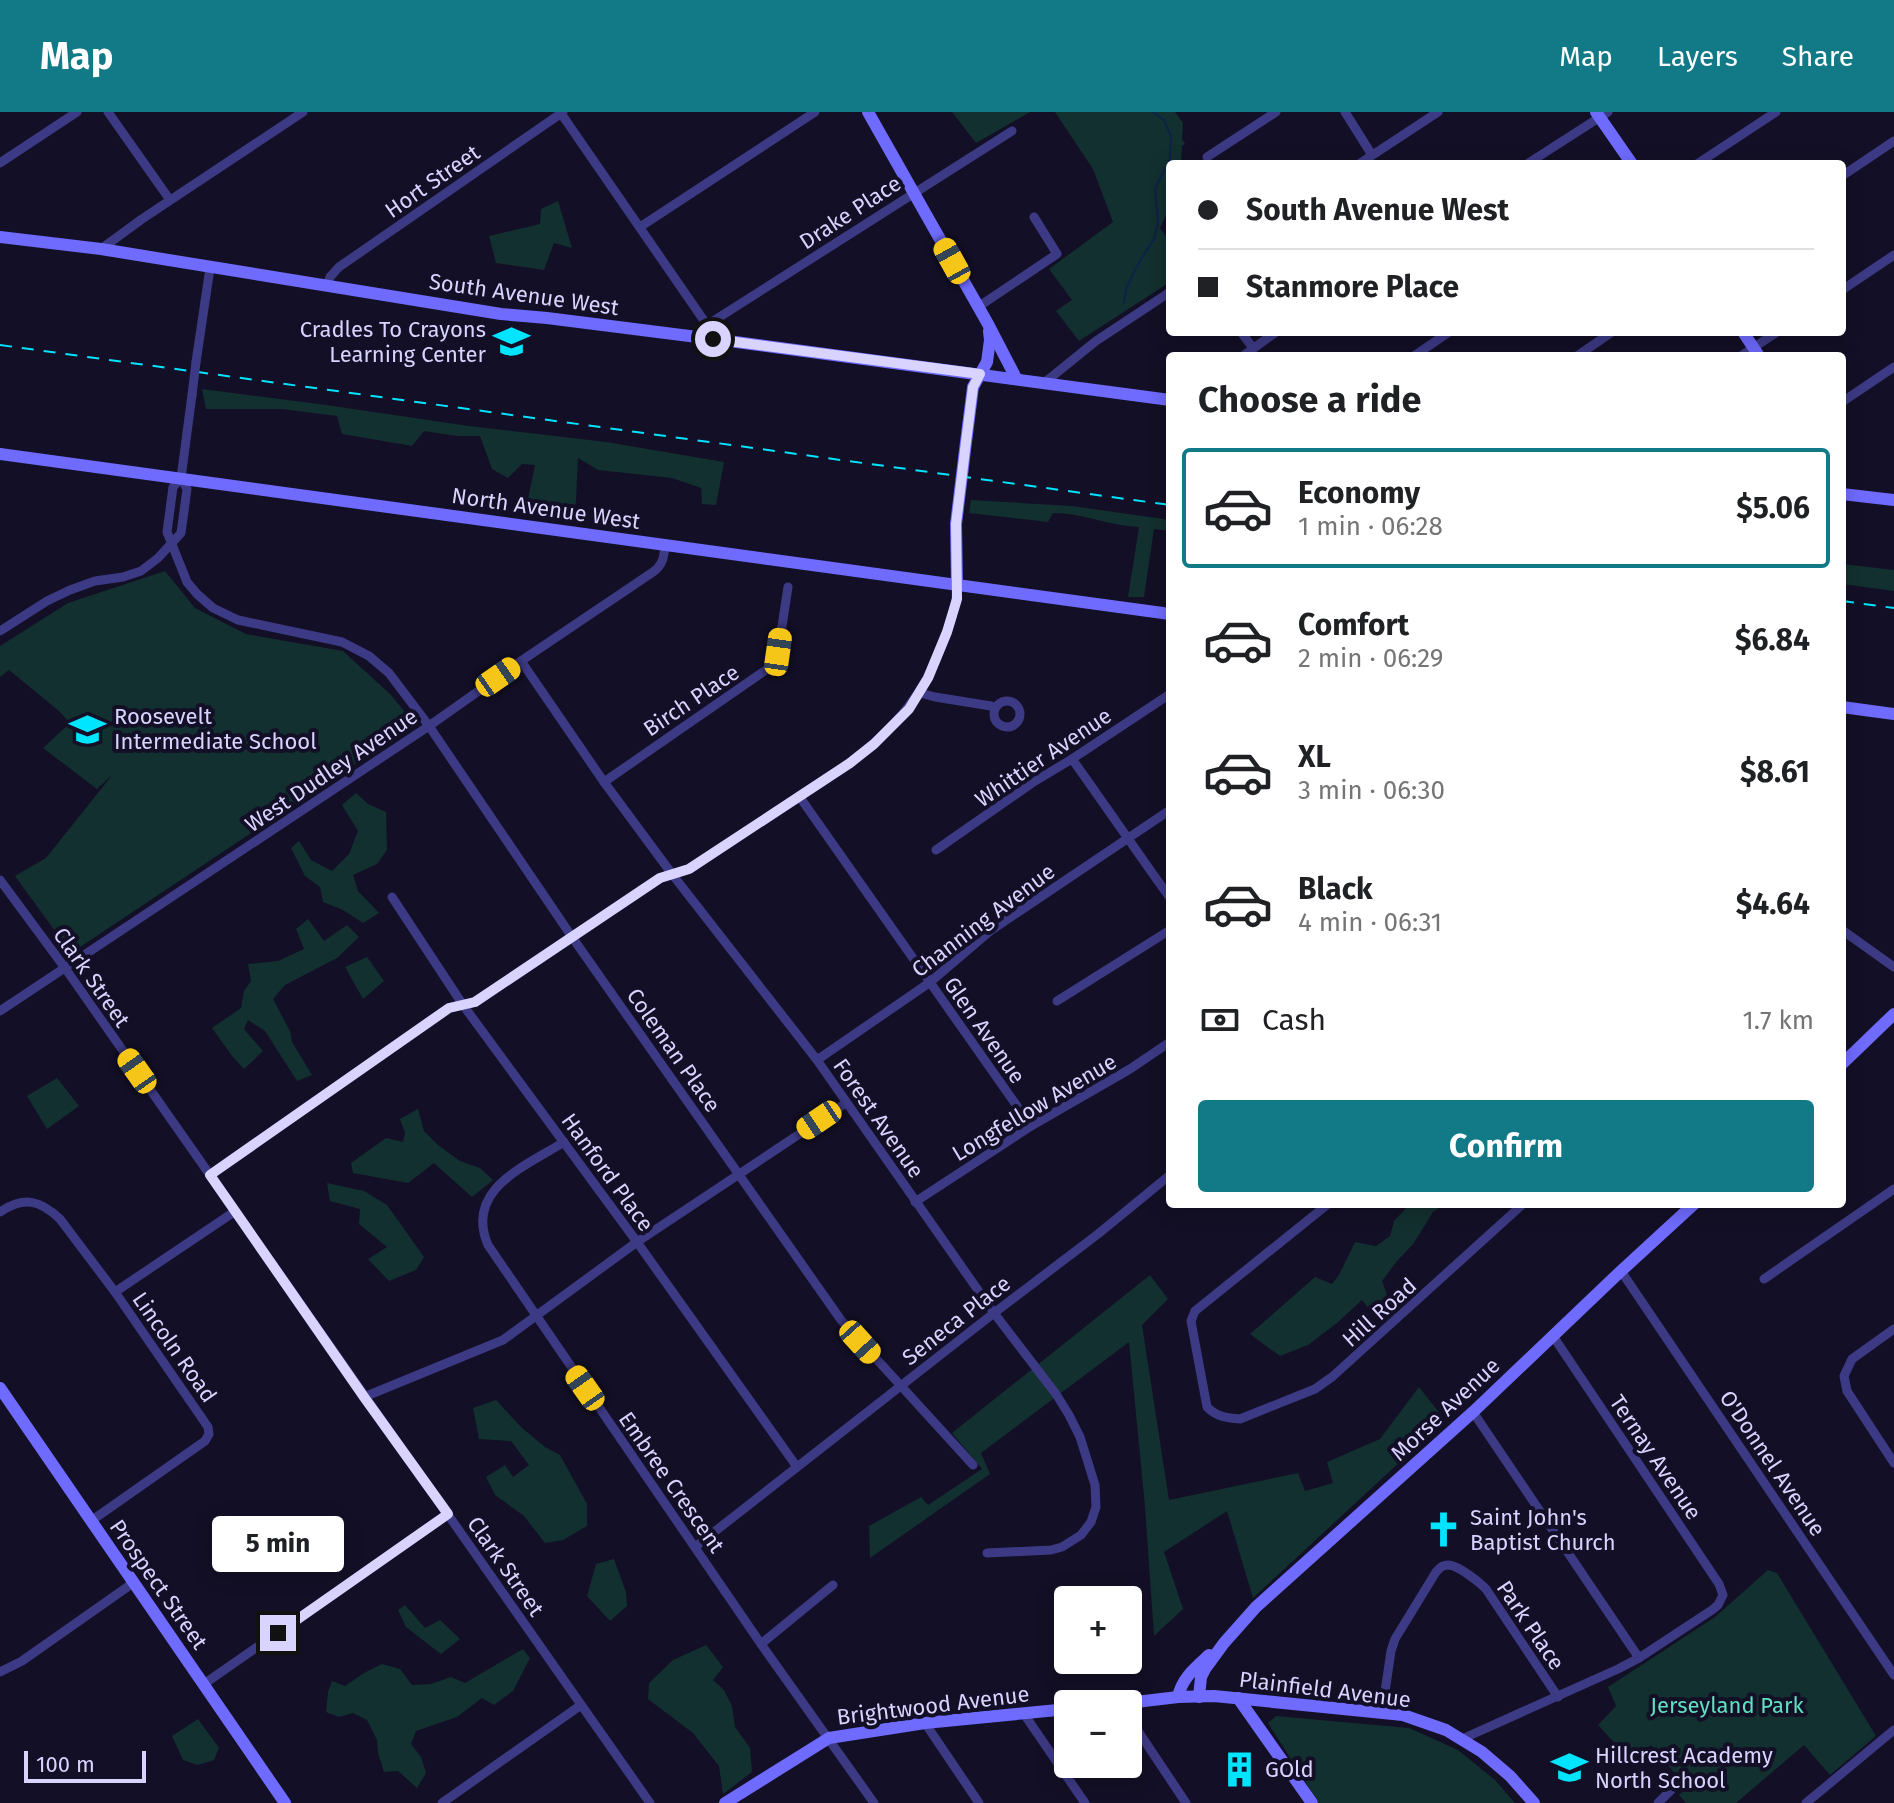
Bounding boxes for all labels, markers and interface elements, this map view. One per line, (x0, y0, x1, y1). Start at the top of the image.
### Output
text: Map (40, 33, 113, 79)
text: Map (1559, 40, 1613, 73)
text: Layers (1657, 40, 1738, 73)
text: Share (1782, 40, 1854, 73)
street label: Hort Street (380, 139, 485, 224)
street label: Drake Place (794, 170, 906, 255)
text: South Avenue West (1246, 192, 1509, 228)
car (930, 234, 974, 288)
street label: South Avenue West (427, 268, 621, 321)
text: Stanmore Place (1246, 269, 1459, 305)
place label: Cradles To Crayons Learning Center (300, 316, 486, 368)
route start (695, 321, 731, 357)
school or university icon: Cradles To Crayons Learning Center (493, 323, 531, 361)
text: Choose a ride (1198, 378, 1421, 422)
icon: car (1202, 472, 1274, 544)
text: Economy (1298, 475, 1420, 511)
street label: North Avenue West (450, 482, 642, 535)
text: $5.06 (1736, 490, 1810, 526)
text: 1 min · 06:28 (1298, 511, 1443, 542)
icon: car (1202, 604, 1274, 676)
text: Comfort (1298, 607, 1409, 643)
text: $6.84 (1735, 622, 1810, 658)
car (763, 627, 793, 677)
text: 2 min · 06:29 (1298, 643, 1444, 674)
car (471, 653, 525, 701)
street label: Birch Place (638, 659, 744, 742)
street label: Whittier Avenue (970, 702, 1117, 813)
place label: Roosevelt Intermediate School (114, 703, 317, 755)
street label: West Dudley Avenue (240, 703, 423, 838)
school or university icon: Roosevelt Intermediate School (69, 710, 107, 748)
icon: car (1202, 736, 1274, 808)
text: XL (1298, 739, 1331, 775)
text: $8.61 (1740, 754, 1810, 790)
text: 3 min · 06:30 (1298, 775, 1445, 806)
street label: Channing Avenue (906, 858, 1060, 983)
icon: car (1202, 868, 1274, 940)
text: Black (1298, 871, 1373, 907)
text: $4.64 (1736, 886, 1810, 922)
text: 4 min · 06:31 (1298, 907, 1442, 938)
street label: Clark Street (47, 922, 136, 1032)
street label: Glen Avenue (938, 972, 1031, 1089)
street label: Coleman Place (621, 983, 726, 1118)
icon: cash (1198, 998, 1242, 1042)
text: Cash (1262, 1002, 1326, 1038)
text: 1.7 km (1742, 1005, 1814, 1036)
car (113, 1044, 161, 1098)
street label: Longfellow Avenue (947, 1048, 1121, 1167)
street label: Forest Avenue (827, 1053, 930, 1183)
car (792, 1097, 846, 1143)
button: Confirm (1198, 1100, 1814, 1192)
street label: Hanford Place (556, 1108, 660, 1237)
street label: Seneca Place (897, 1270, 1016, 1371)
street label: Hill Road (1337, 1272, 1422, 1353)
street label: Lincoln Road (127, 1287, 223, 1408)
car (835, 1316, 885, 1368)
street label: Morse Avenue (1385, 1352, 1505, 1467)
car (561, 1361, 609, 1415)
street label: O'Donnel Avenue (1714, 1385, 1831, 1541)
street label: Ternay Avenue (1604, 1390, 1707, 1525)
street label: Embree Crescent (613, 1407, 730, 1558)
place label: Saint John's Baptist Church (1470, 1504, 1616, 1556)
street label: Clark Street (461, 1511, 550, 1621)
church icon: Saint John's Baptist Church (1425, 1511, 1463, 1549)
street label: Prospect Street (104, 1514, 213, 1654)
callout: 5 min (212, 1517, 344, 1573)
text: 5 min (246, 1528, 310, 1559)
street label: Park Place (1491, 1575, 1570, 1675)
map controls (1054, 1586, 1142, 1778)
button: + (1054, 1586, 1142, 1674)
route end (260, 1615, 296, 1651)
street label: Plainfield Avenue (1237, 1666, 1412, 1713)
street label: Brightwood Avenue (835, 1680, 1031, 1731)
button: − (1054, 1690, 1142, 1778)
park label: Jerseyland Park (1650, 1692, 1804, 1719)
place label: Hillcrest Academy North School (1595, 1742, 1773, 1794)
scale bar (24, 1747, 146, 1783)
school or university icon: Hillcrest Academy North School (1550, 1749, 1588, 1787)
building icon: GOld (1220, 1750, 1258, 1788)
text: 100 m (36, 1751, 95, 1778)
place label: GOld (1265, 1756, 1314, 1783)

